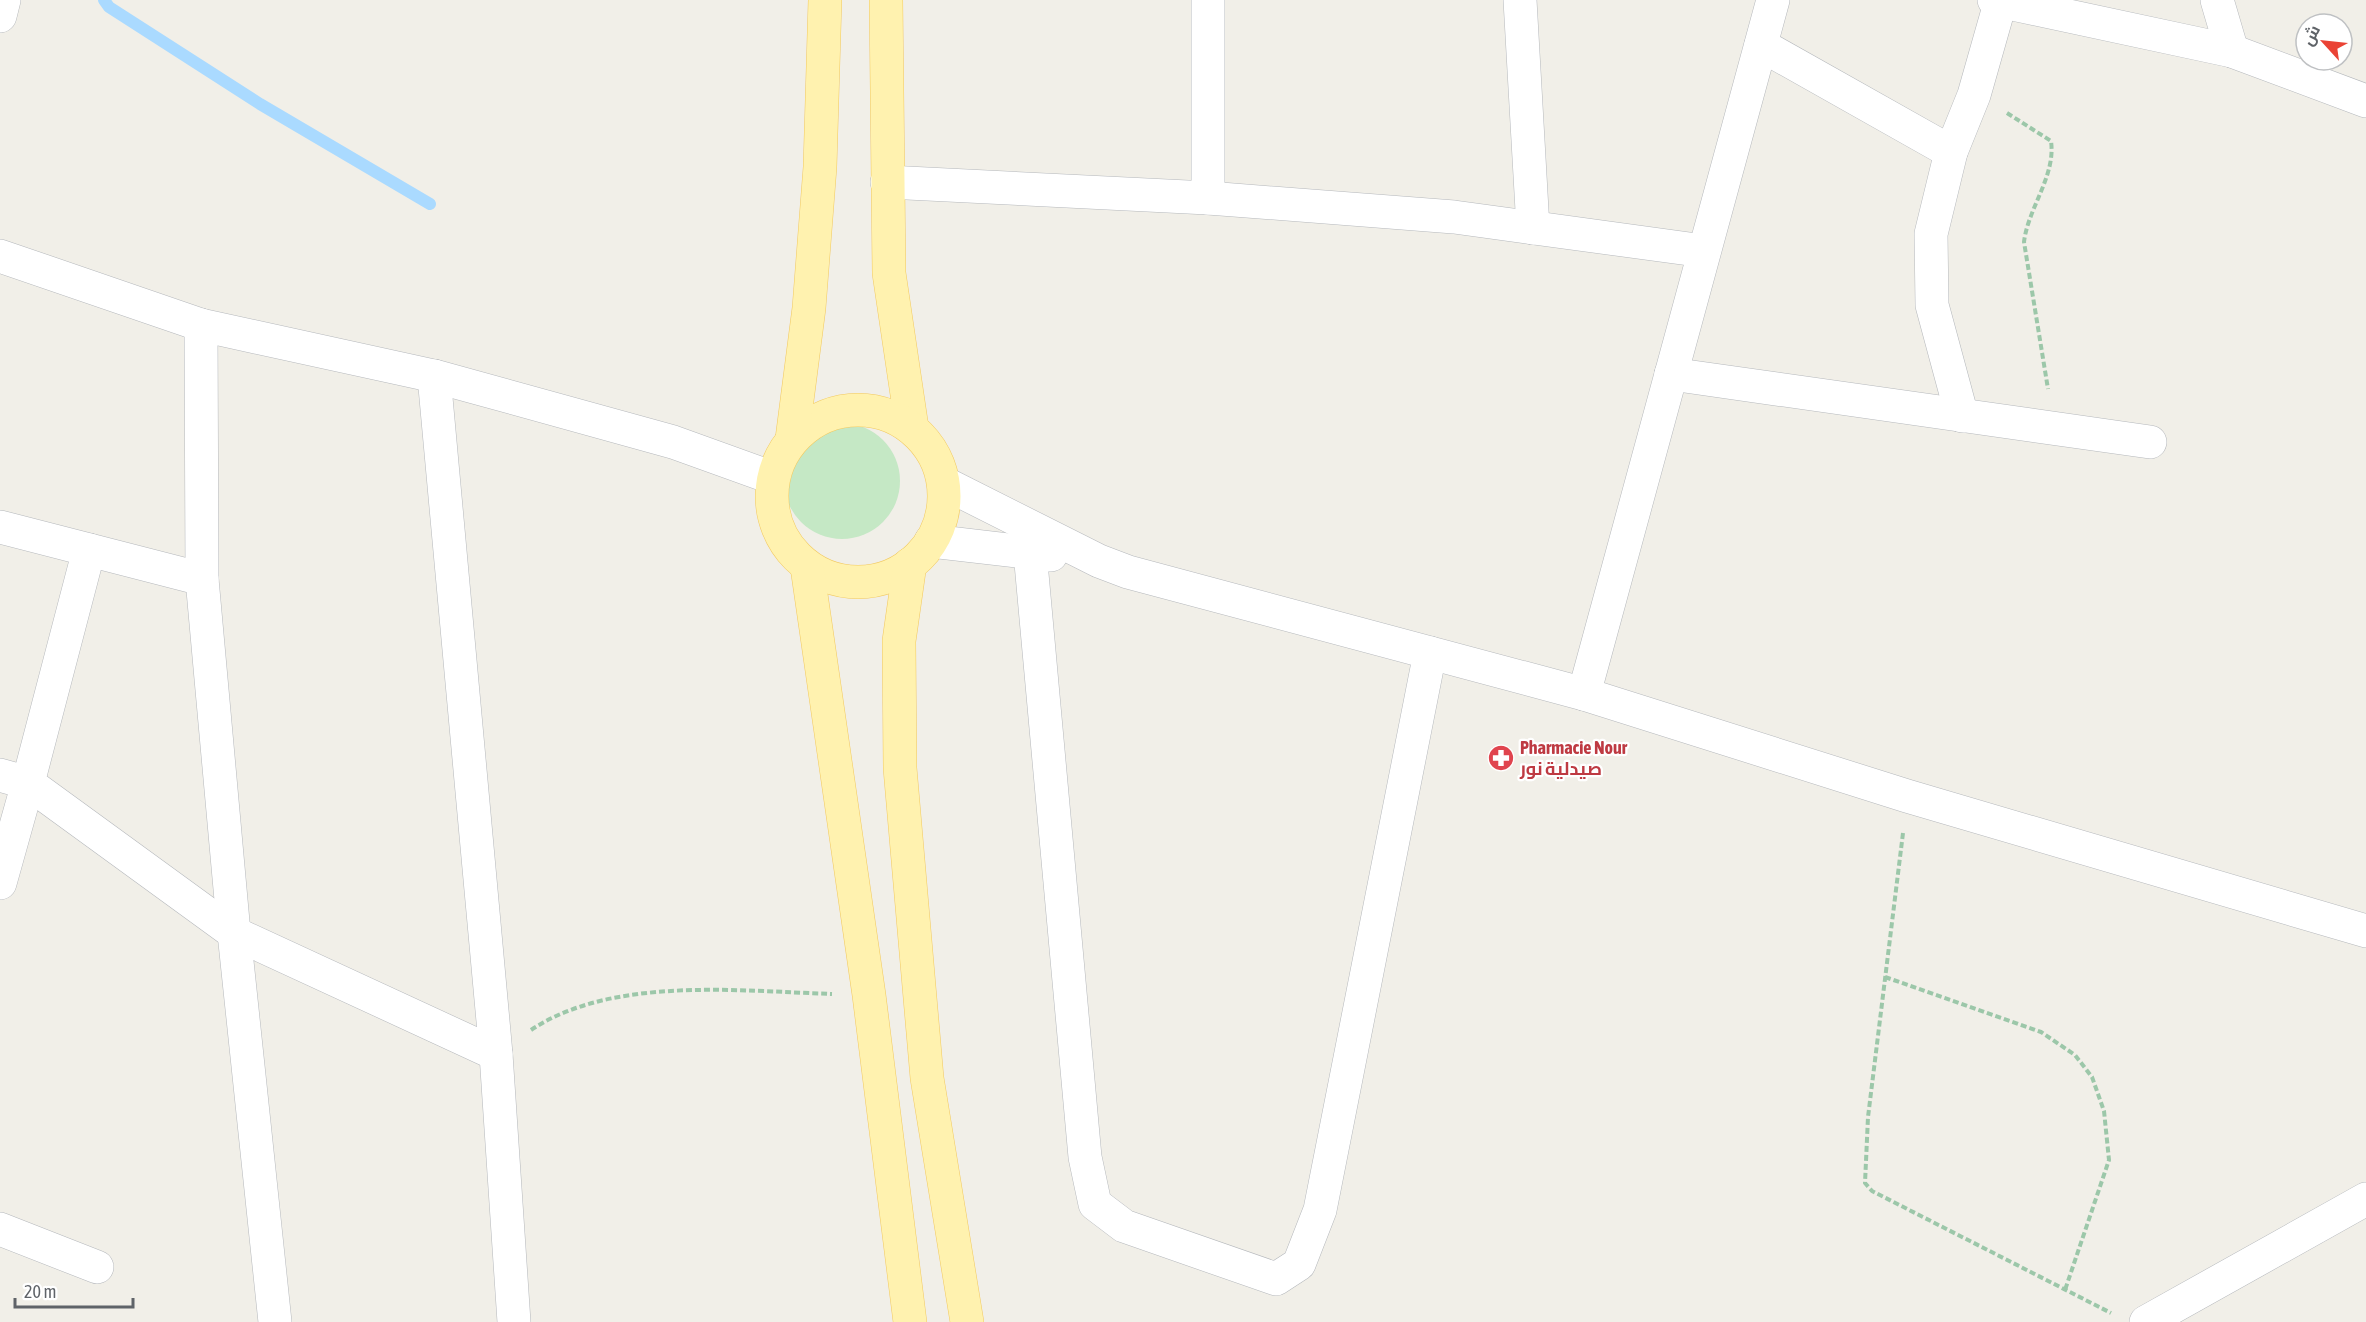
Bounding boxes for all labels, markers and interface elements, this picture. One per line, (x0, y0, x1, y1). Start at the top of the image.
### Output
north arrow (2294, 12, 2354, 72)
text: ش (2298, 22, 2324, 49)
place label: Pharmacie Nour صيدلية نور (1519, 737, 1628, 780)
pharmacy icon: Pharmacie Nour صيدلية نور (1486, 743, 1516, 773)
scale bar (15, 1271, 134, 1309)
text: 20 m (24, 1281, 56, 1302)

